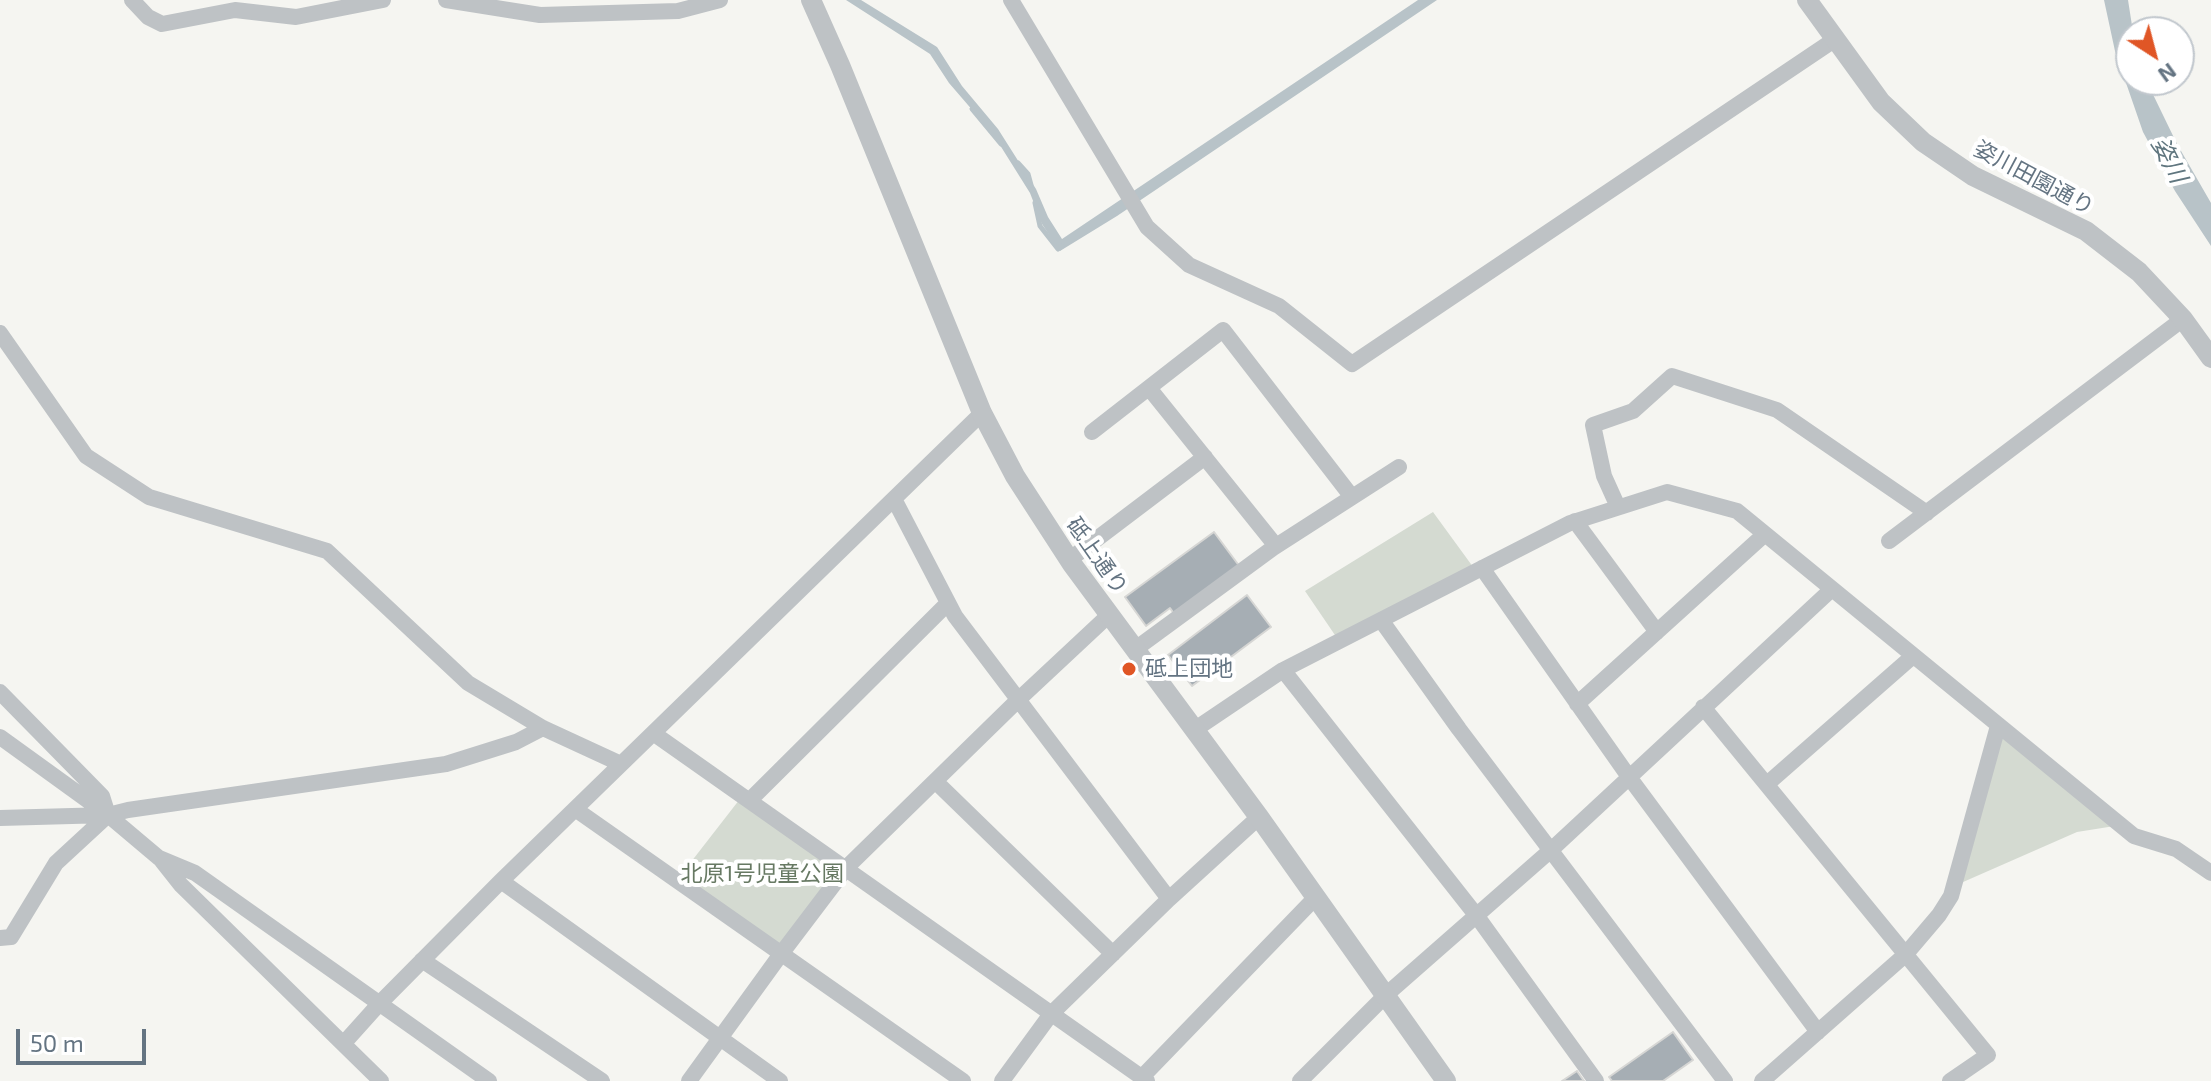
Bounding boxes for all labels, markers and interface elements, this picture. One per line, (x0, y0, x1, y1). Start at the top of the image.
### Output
north arrow (2115, 16, 2195, 96)
text: N (2154, 59, 2182, 89)
water label: 姿川 (2145, 132, 2193, 188)
street label: 姿川田園通り (1970, 135, 2098, 221)
street label: 砥上通り (1061, 512, 1133, 600)
place label: 砥上団地 (1145, 656, 1233, 682)
marker: 砥上団地 (1120, 660, 1138, 678)
park label: 北原1号児童公園 (681, 861, 843, 887)
scale bar (20, 1013, 150, 1063)
text: 50 m (30, 1028, 84, 1057)

